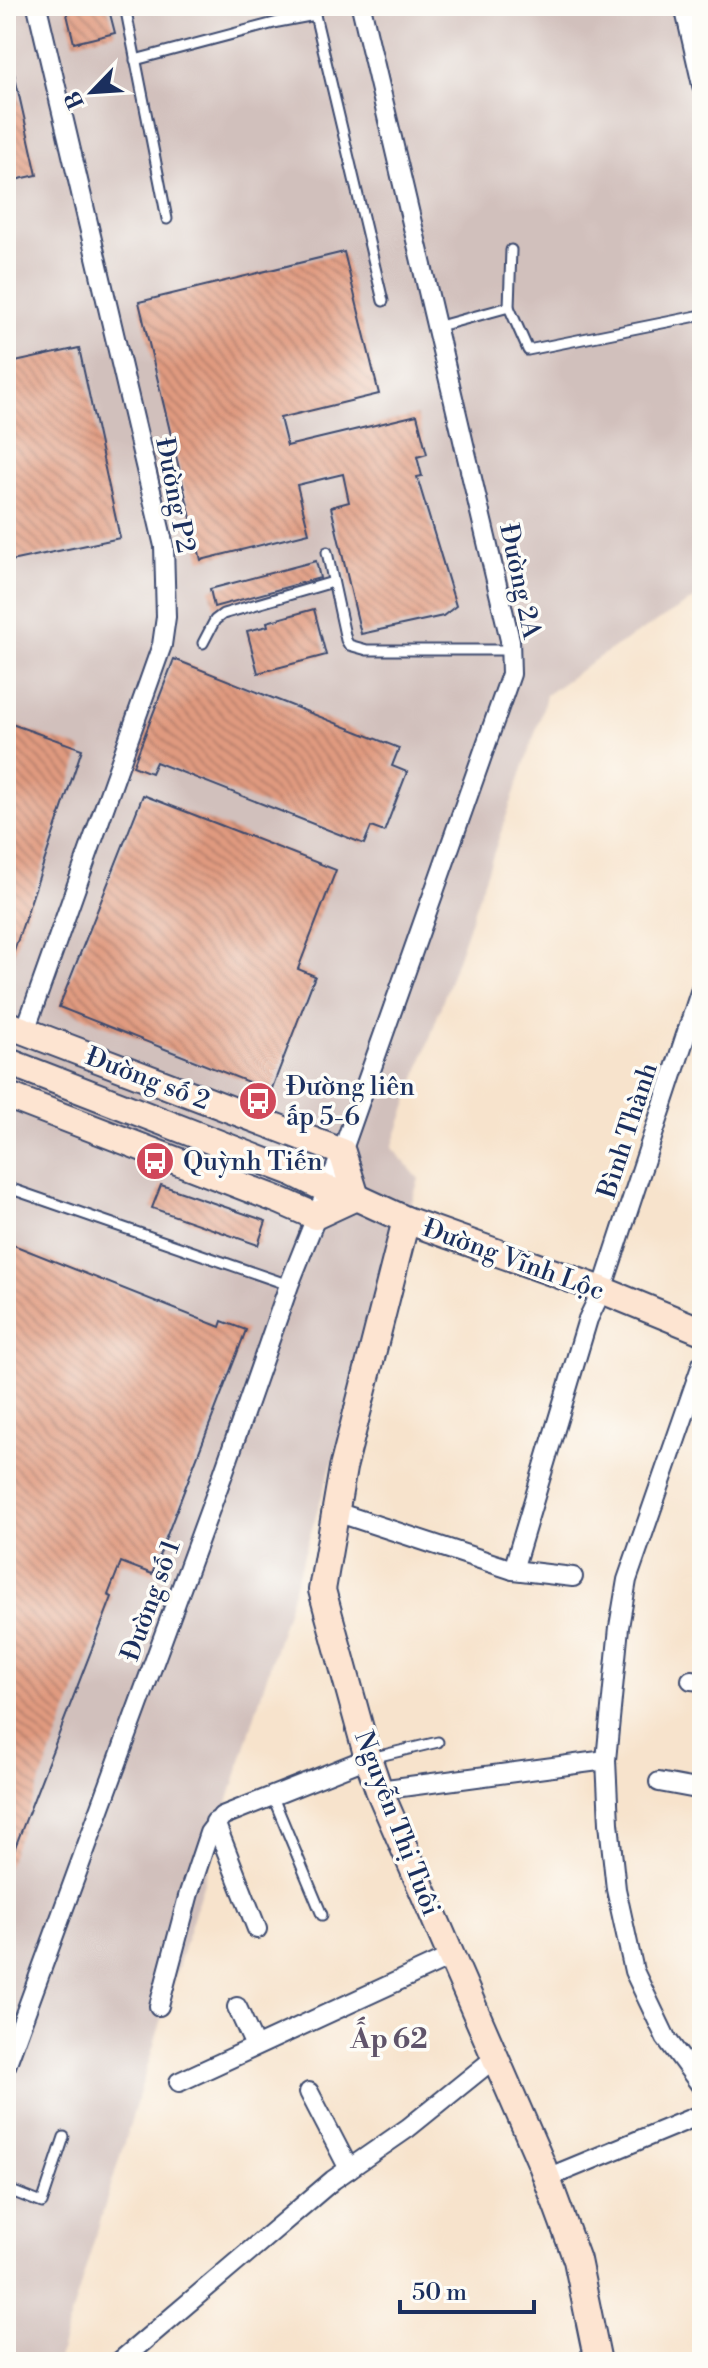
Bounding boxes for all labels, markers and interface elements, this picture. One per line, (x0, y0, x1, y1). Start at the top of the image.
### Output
north arrow (52, 52, 132, 132)
text: B (60, 87, 91, 113)
street label: Đường P2 (148, 435, 202, 555)
street label: Đường 2A (492, 521, 548, 643)
street label: Đường số 2 (81, 1041, 214, 1117)
street label: Bình Thành (591, 1058, 665, 1203)
place label: Đường liên ấp 5-6 (286, 1071, 415, 1133)
bus stop icon: Đường liên ấp 5-6 (237, 1080, 279, 1122)
bus stop icon: Quỳnh Tiến (134, 1140, 176, 1182)
place label: Quỳnh Tiến (183, 1146, 322, 1178)
street label: Đường Vĩnh Lộc (418, 1212, 609, 1308)
street label: Đường số 1 (114, 1535, 188, 1665)
street label: Nguyễn Thị Tuôi (347, 1726, 447, 1920)
district label: Ấp 62 (349, 2016, 428, 2057)
scale bar (400, 2264, 534, 2314)
text: 50 m (412, 2278, 467, 2308)

